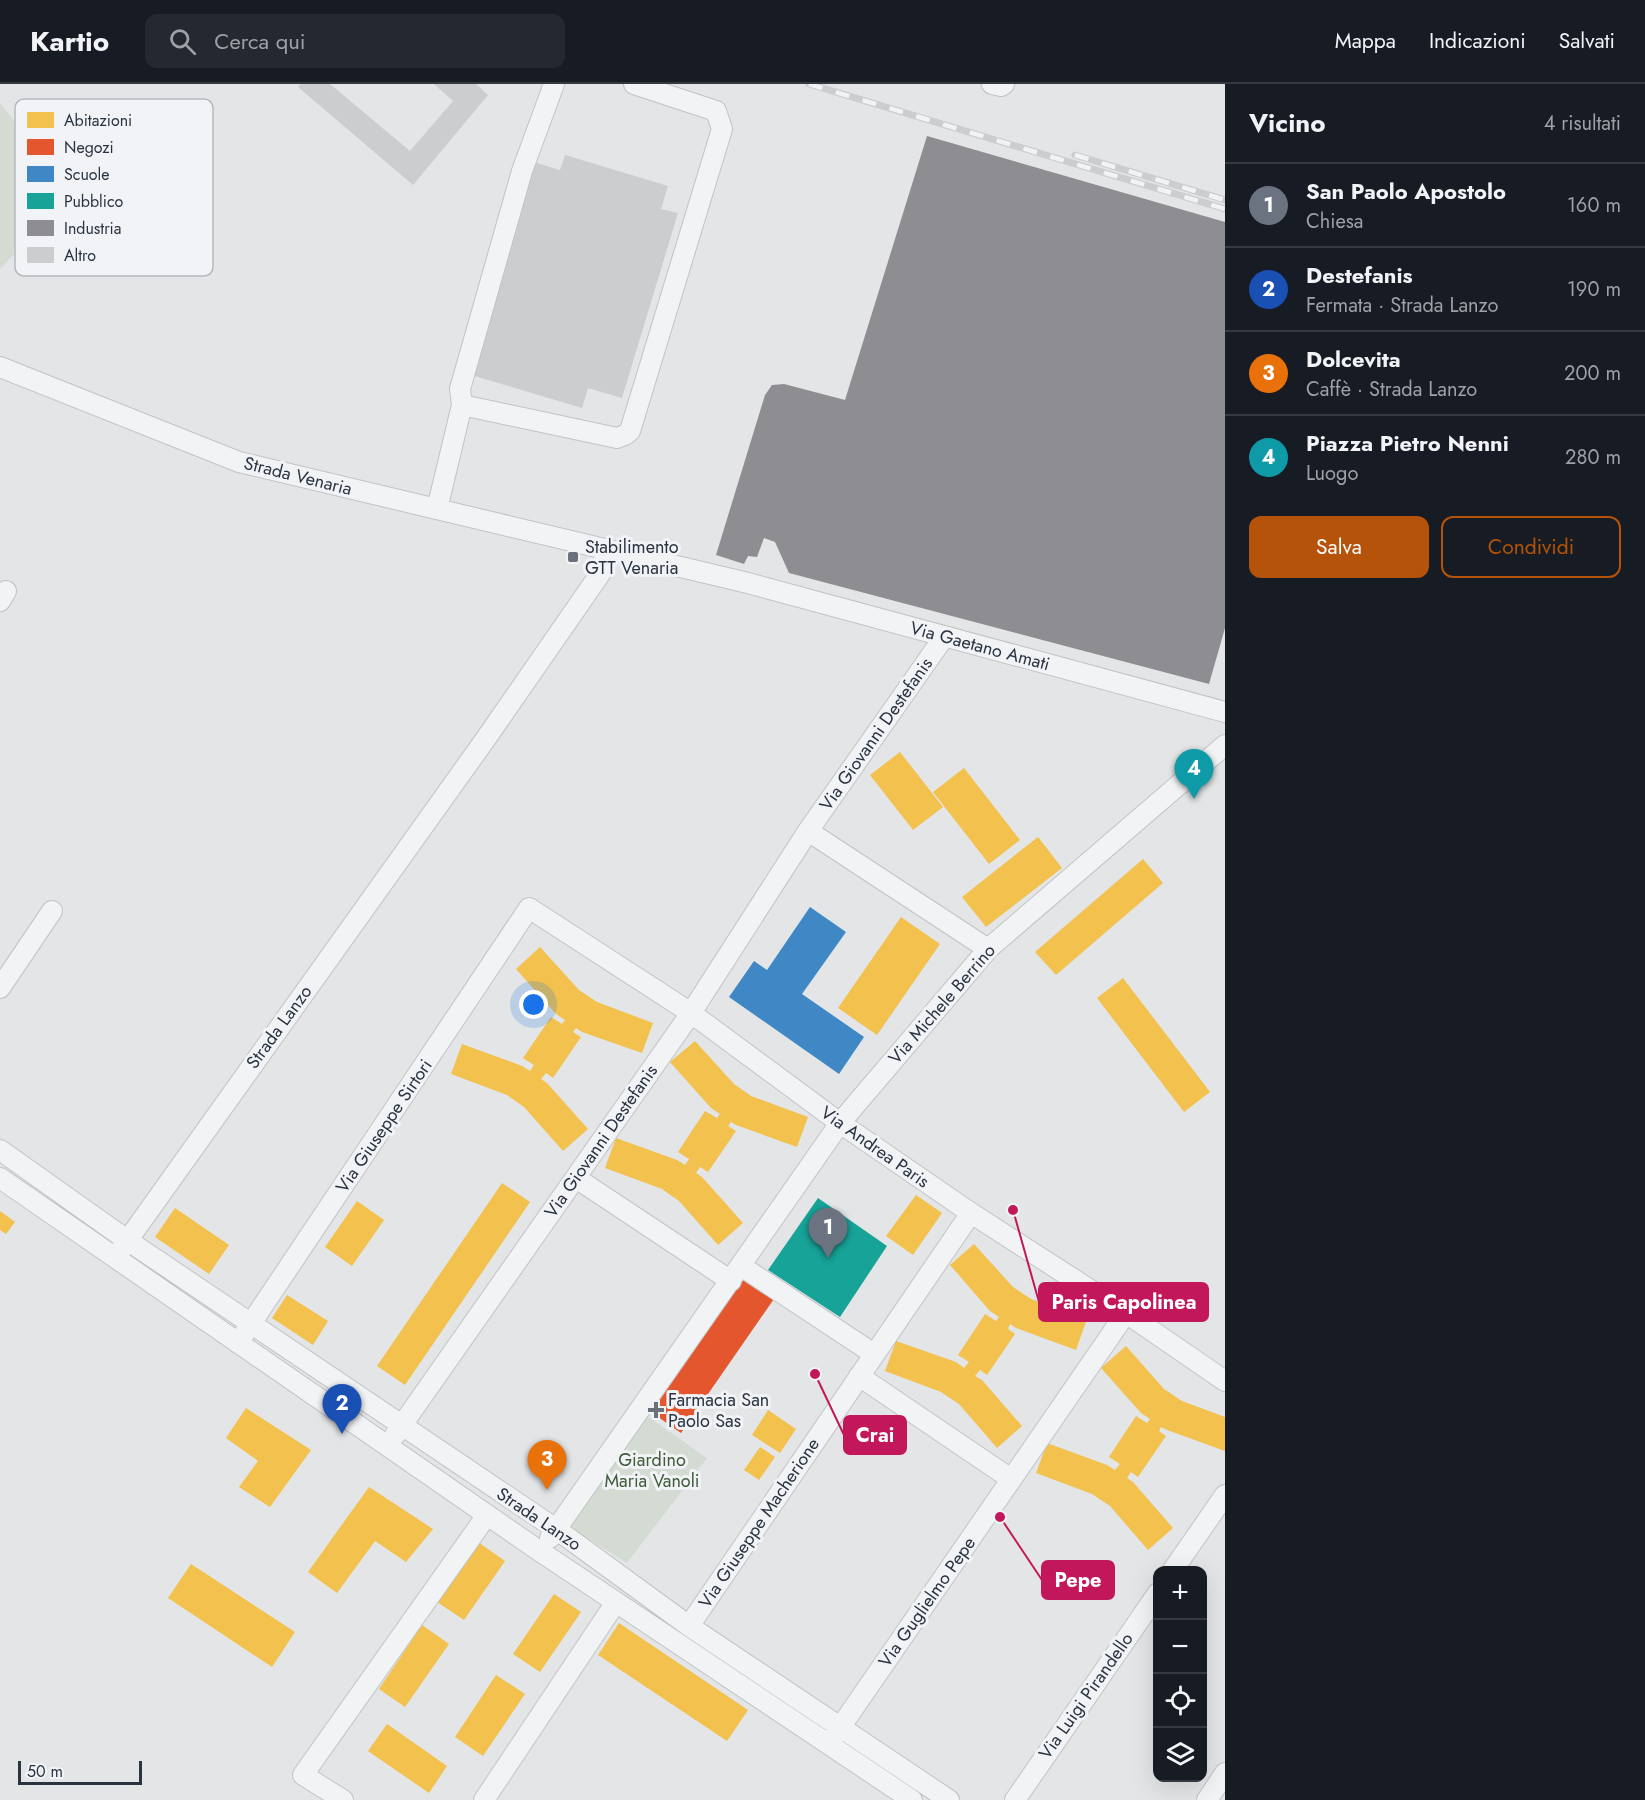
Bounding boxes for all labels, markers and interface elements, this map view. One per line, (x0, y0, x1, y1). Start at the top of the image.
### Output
search box (145, 14, 565, 68)
text: Kartio (30, 21, 109, 62)
icon: search (166, 25, 199, 58)
text: Cerca qui (214, 25, 305, 57)
text: Mappa (1335, 26, 1396, 56)
text: Indicazioni (1429, 26, 1526, 56)
text: Salvati (1559, 26, 1615, 56)
legend (15, 99, 213, 276)
text: Vicino (1249, 104, 1326, 142)
text: Abitazioni (64, 109, 132, 132)
text: 4 risultati (1544, 109, 1621, 138)
text: Negozi (64, 136, 114, 159)
text: Scuole (64, 163, 109, 186)
text: San Paolo Apostolo (1306, 175, 1506, 207)
text: Pubblico (64, 190, 124, 213)
text: 1 (1263, 191, 1274, 220)
text: 160 m (1567, 191, 1621, 220)
text: Chiesa (1306, 207, 1363, 236)
text: Industria (64, 217, 121, 240)
text: Altro (64, 244, 96, 267)
text: Destefanis (1306, 259, 1413, 291)
text: 2 (1262, 275, 1275, 304)
text: 190 m (1567, 275, 1621, 304)
text: Fermata · Strada Lanzo (1306, 291, 1498, 320)
text: Dolcevita (1306, 343, 1401, 375)
text: 3 (1262, 359, 1275, 388)
text: 200 m (1564, 359, 1621, 388)
text: Caffè · Strada Lanzo (1306, 375, 1477, 404)
text: Piazza Pietro Nenni (1306, 427, 1509, 459)
text: 4 (1262, 443, 1275, 472)
text: 280 m (1565, 443, 1621, 472)
street label: Strada Venaria (241, 450, 355, 502)
text: Luogo (1306, 459, 1358, 488)
button: Salva (1249, 516, 1429, 578)
button: Condividi (1441, 516, 1621, 578)
place label: Stabilimento GTT Venaria (585, 534, 679, 581)
marker: Stabilimento GTT Venaria (566, 550, 580, 564)
street label: Via Gaetano Amati (907, 615, 1053, 677)
street label: Via Giovanni Destefanis (813, 652, 939, 816)
pin: 4 (1174, 750, 1214, 799)
street label: Via Michele Berrino (882, 938, 1002, 1070)
street label: Strada Lanzo (240, 980, 318, 1074)
your location (519, 990, 548, 1019)
street label: Via Giuseppe Sirtori (330, 1054, 438, 1198)
street label: Via Giovanni Destefanis (538, 1059, 664, 1223)
street label: Via Andrea Paris (815, 1100, 935, 1194)
pin: 1 (808, 1208, 848, 1258)
callout: Paris Capolinea (1039, 1283, 1208, 1321)
text: Paris Capolinea (1051, 1288, 1197, 1317)
pin: 2 (322, 1384, 362, 1434)
place label: Farmacia San Paolo Sas (668, 1387, 769, 1434)
marker: Farmacia San Paolo Sas (649, 1403, 663, 1417)
callout: Crai (844, 1416, 906, 1454)
text: Crai (856, 1421, 894, 1450)
street label: Via Giuseppe Macherione (692, 1433, 826, 1613)
pin: 3 (528, 1440, 566, 1490)
park label: Giardino Maria Vanoli (605, 1447, 700, 1494)
street label: Strada Lanzo (491, 1481, 587, 1557)
street label: Via Guglielmo Pepe (872, 1532, 982, 1672)
callout: Pepe (1042, 1561, 1114, 1599)
text: Pepe (1054, 1566, 1102, 1595)
map controls (1153, 1566, 1207, 1782)
button: + (1153, 1566, 1207, 1620)
button: − (1153, 1620, 1207, 1674)
street label: Via Luigi Pirandello (1033, 1627, 1140, 1765)
button: locate (1153, 1674, 1207, 1728)
button: layers (1153, 1728, 1207, 1782)
scale bar (18, 1758, 142, 1786)
text: 50 m (27, 1760, 63, 1783)

